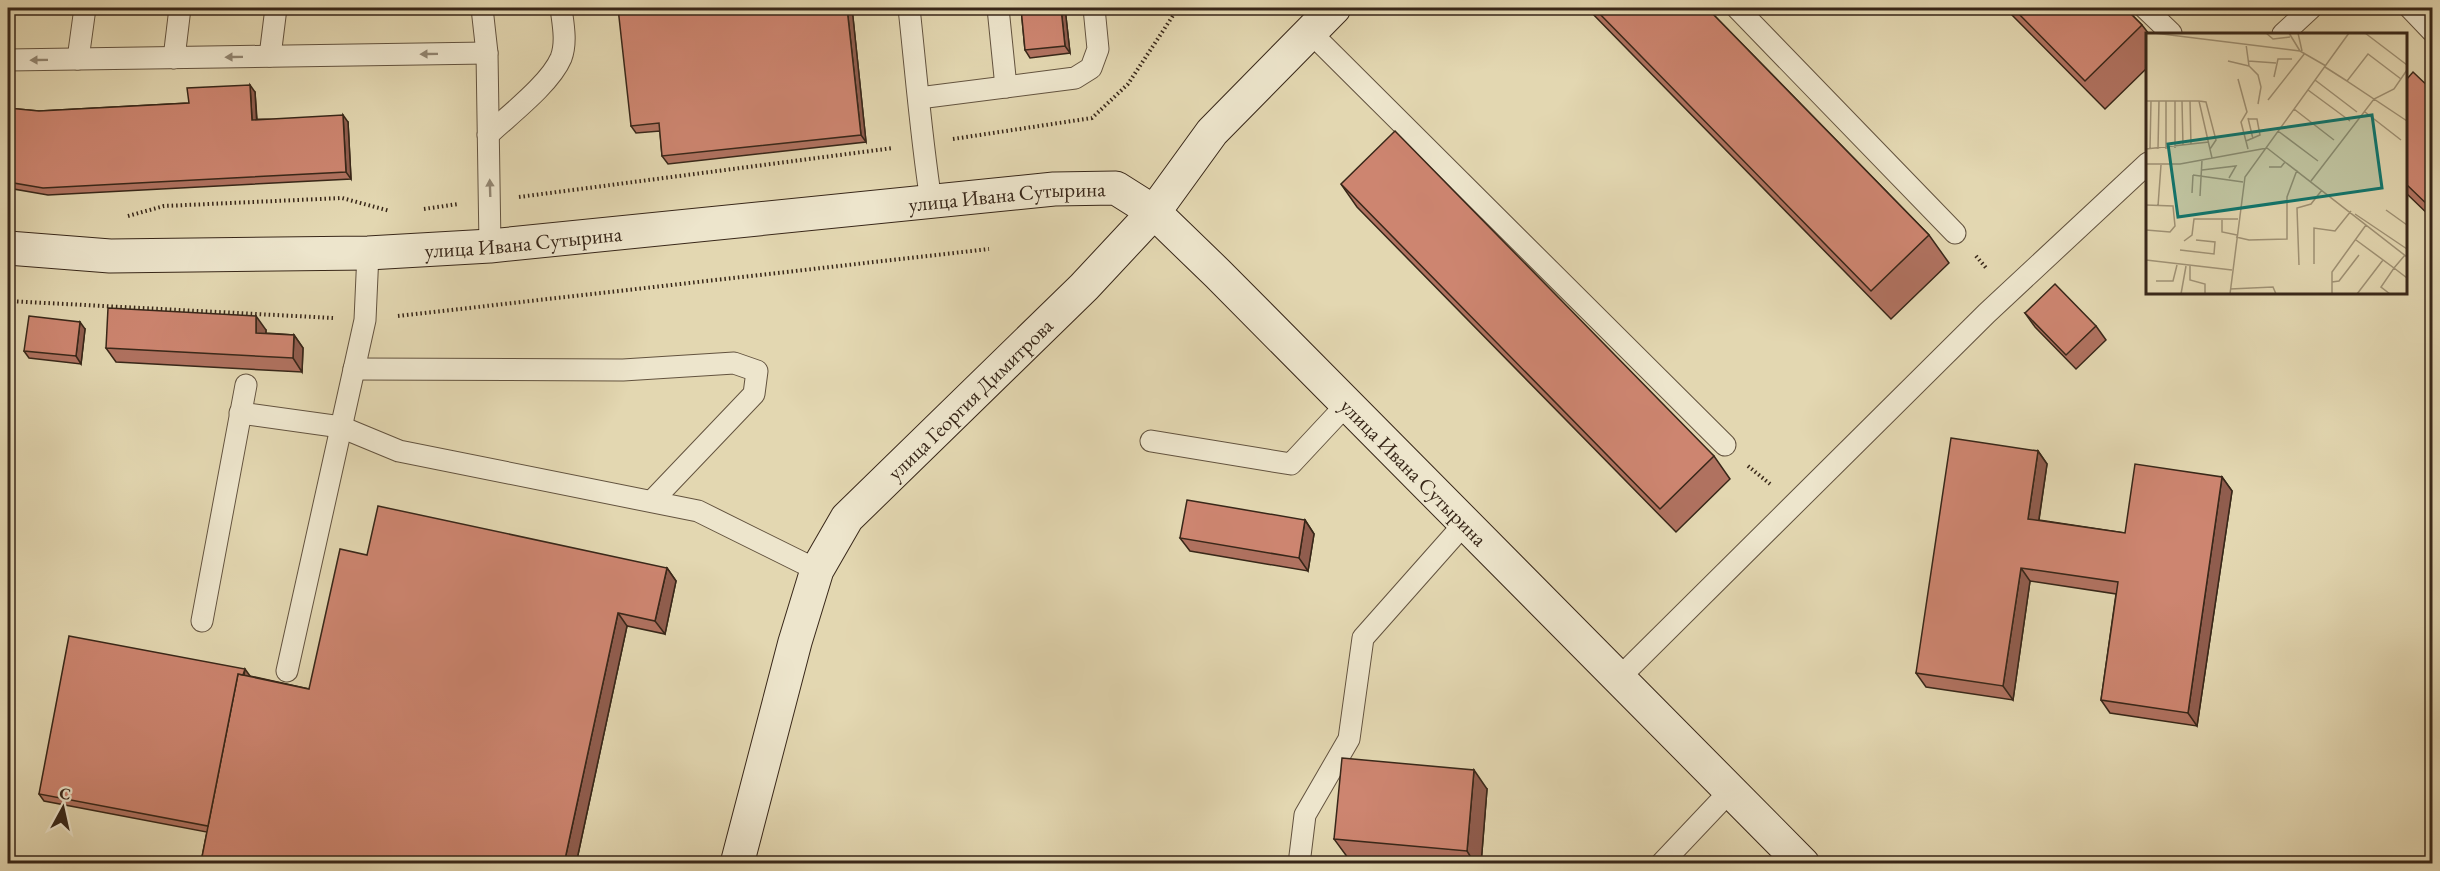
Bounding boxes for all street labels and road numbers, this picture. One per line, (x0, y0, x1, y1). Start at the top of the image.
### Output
street label: улица Ивана Сутырина (907, 175, 1106, 217)
street label: улица Ивана Сутырина (424, 219, 624, 263)
street label: улица Георгия Димитрова (881, 311, 1059, 485)
street label: улица Ивана Сутырина (1335, 392, 1494, 552)

